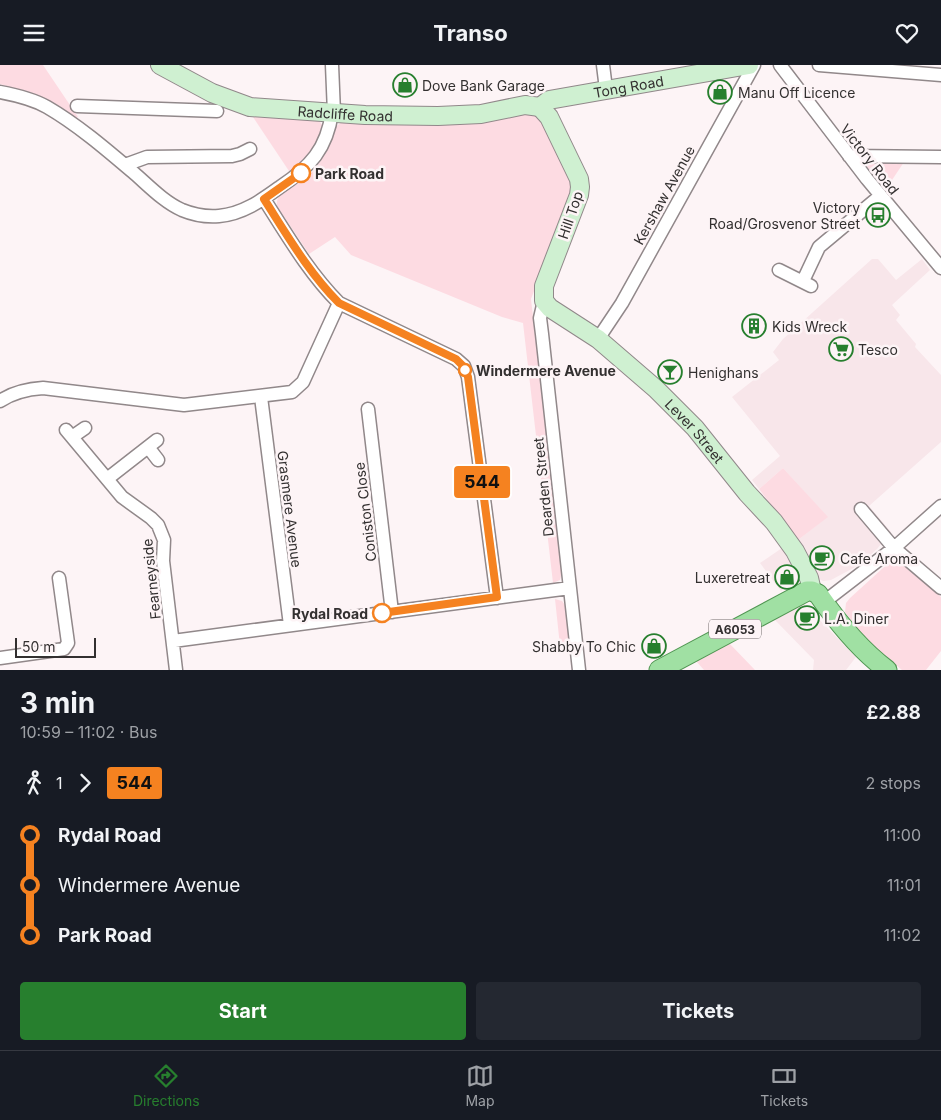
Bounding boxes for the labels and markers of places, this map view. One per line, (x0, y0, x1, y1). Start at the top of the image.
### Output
shop icon: Dove Bank Garage (392, 72, 418, 98)
place label: Dove Bank Garage (422, 77, 545, 94)
shop icon: Manu Off Licence (707, 79, 733, 105)
place label: Manu Off Licence (738, 84, 855, 101)
marker: Park Road (291, 163, 311, 183)
place label: Park Road (315, 165, 384, 182)
place label: Victory Road/Grosvenor Street (709, 199, 860, 232)
bus stop icon: Victory Road/Grosvenor Street (865, 202, 891, 228)
building icon: Kids Wreck (741, 313, 767, 339)
place label: Kids Wreck (772, 318, 847, 335)
supermarket icon: Tesco (828, 336, 854, 362)
place label: Tesco (858, 341, 898, 358)
bar icon: Henighans (657, 359, 683, 385)
place label: Windermere Avenue (476, 362, 616, 379)
marker: Windermere Avenue (458, 363, 472, 377)
place label: Henighans (688, 364, 759, 381)
cafe icon: Cafe Aroma (809, 545, 835, 571)
place label: Cafe Aroma (840, 550, 918, 567)
shop icon: Luxeretreat (774, 564, 800, 590)
place label: Luxeretreat (695, 569, 770, 586)
marker: Rydal Road (372, 603, 392, 623)
place label: Rydal Road (292, 605, 368, 622)
cafe icon: L.A. Diner (794, 605, 820, 631)
place label: L.A. Diner (824, 610, 889, 627)
shop icon: Shabby To Chic (641, 633, 667, 659)
place label: Shabby To Chic (532, 638, 636, 655)

